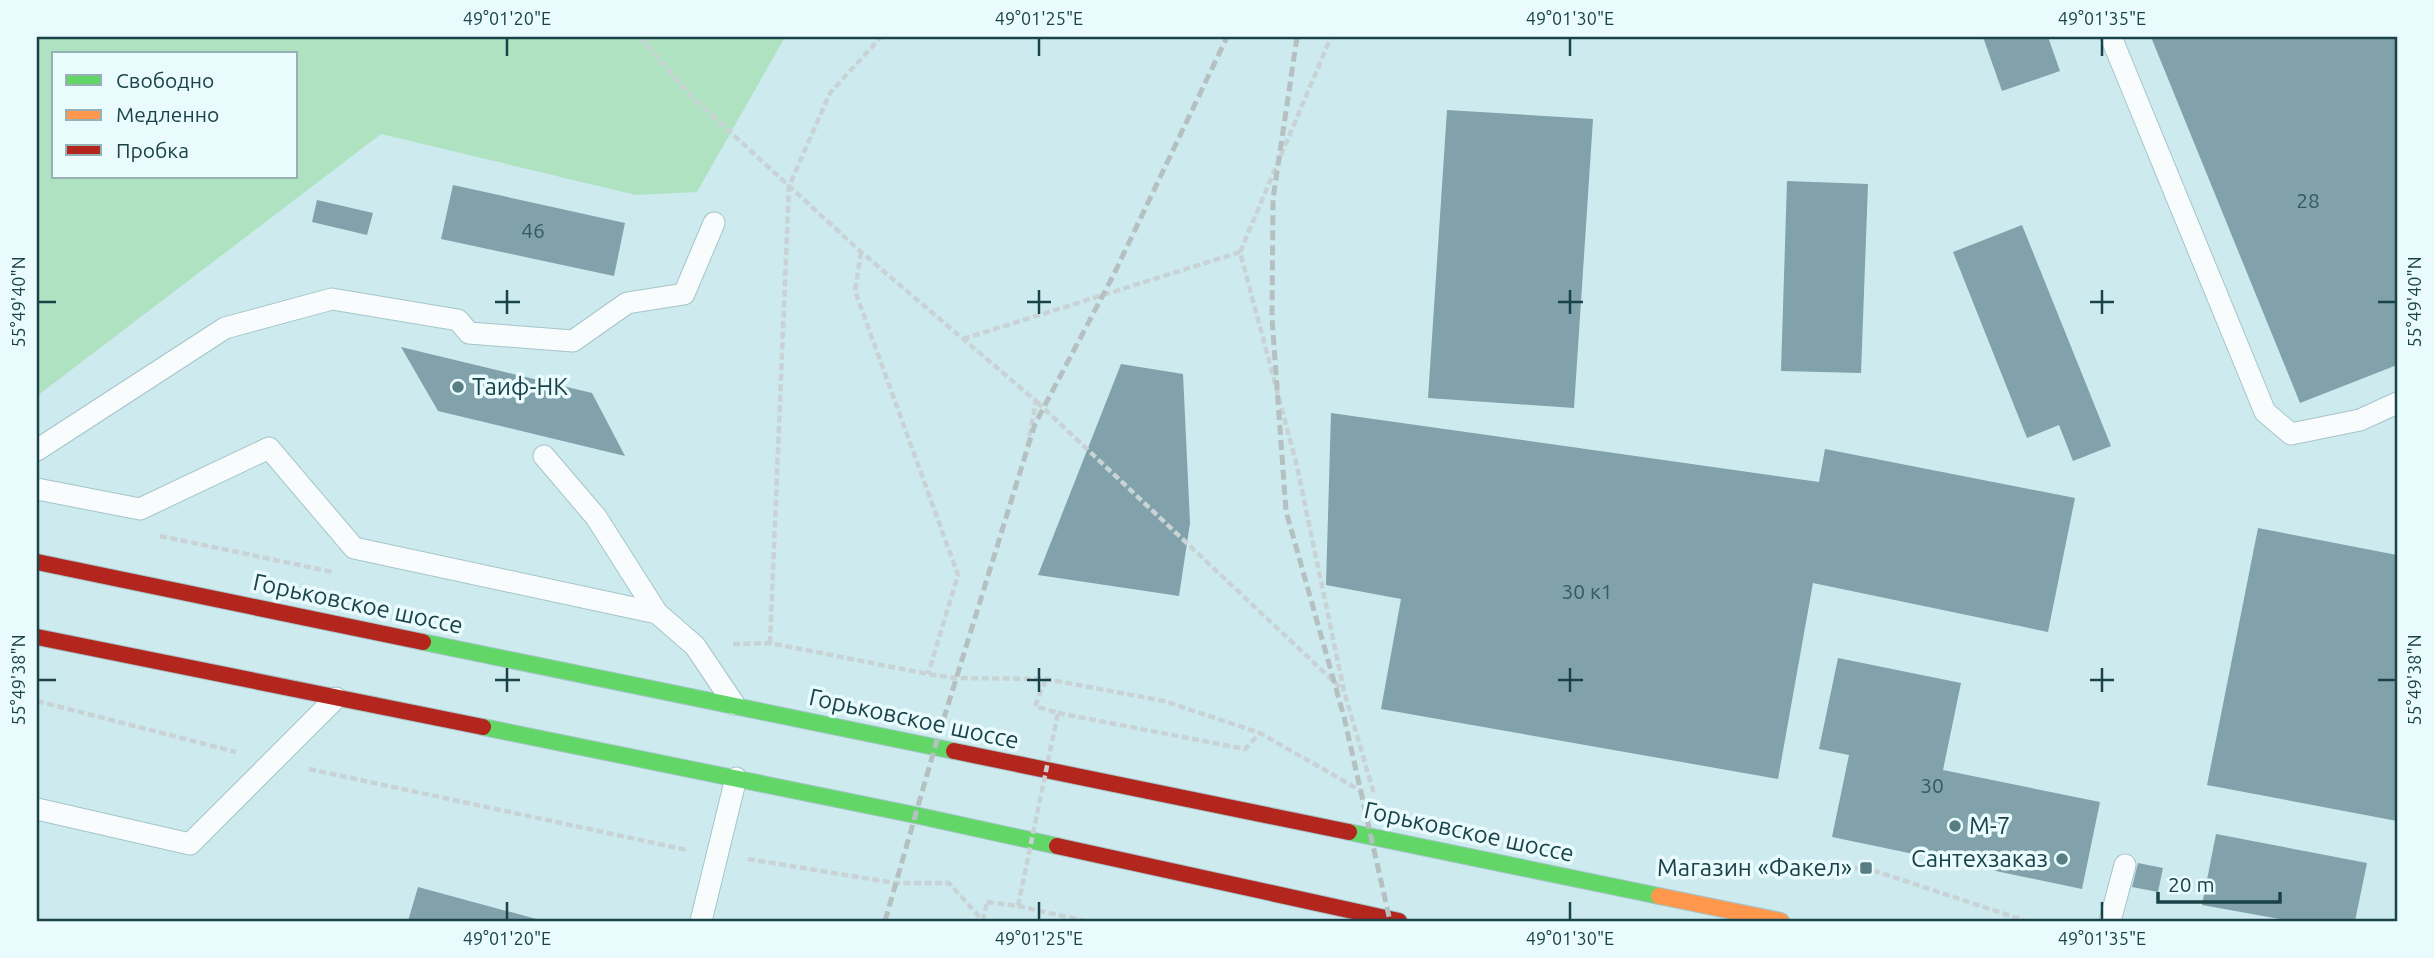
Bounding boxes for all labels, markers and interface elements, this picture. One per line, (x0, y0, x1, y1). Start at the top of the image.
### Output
text: 49°01'20"E (463, 8, 551, 28)
text: 49°01'25"E (995, 8, 1083, 28)
text: 49°01'30"E (1526, 8, 1614, 28)
text: 49°01'35"E (2058, 8, 2146, 28)
legend (52, 52, 298, 178)
text: Свободно (116, 68, 214, 92)
text: Медленно (116, 102, 219, 126)
text: Пробка (116, 138, 189, 162)
house number: 28 (2296, 188, 2320, 212)
house number: 46 (521, 218, 545, 242)
text: 55°49'40"N (8, 256, 28, 348)
text: 55°49'40"N (2404, 256, 2424, 348)
place label: Таиф-НК (472, 373, 568, 400)
marker: Таиф-НК (450, 379, 466, 395)
street label: Горьковское шоссе (251, 568, 466, 639)
house number: 30 к1 (1561, 579, 1613, 603)
text: 55°49'38"N (8, 634, 28, 726)
text: 55°49'38"N (2404, 634, 2424, 726)
street label: Горьковское шоссе (807, 683, 1022, 754)
house number: 30 (1920, 773, 1944, 797)
street label: Горьковское шоссе (1362, 796, 1577, 867)
place label: М-7 (1969, 812, 2010, 839)
marker: М-7 (1947, 818, 1963, 834)
place label: Сантехзаказ (1911, 845, 2048, 872)
marker: Сантехзаказ (2054, 851, 2070, 867)
place label: Магазин «Факел» (1657, 854, 1852, 881)
marker: Магазин «Факел» (1858, 860, 1874, 876)
scale bar (2158, 860, 2280, 904)
text: 20 m (2168, 872, 2215, 896)
text: 49°01'20"E (463, 928, 551, 948)
text: 49°01'25"E (995, 928, 1083, 948)
text: 49°01'30"E (1526, 928, 1614, 948)
text: 49°01'35"E (2058, 928, 2146, 948)

